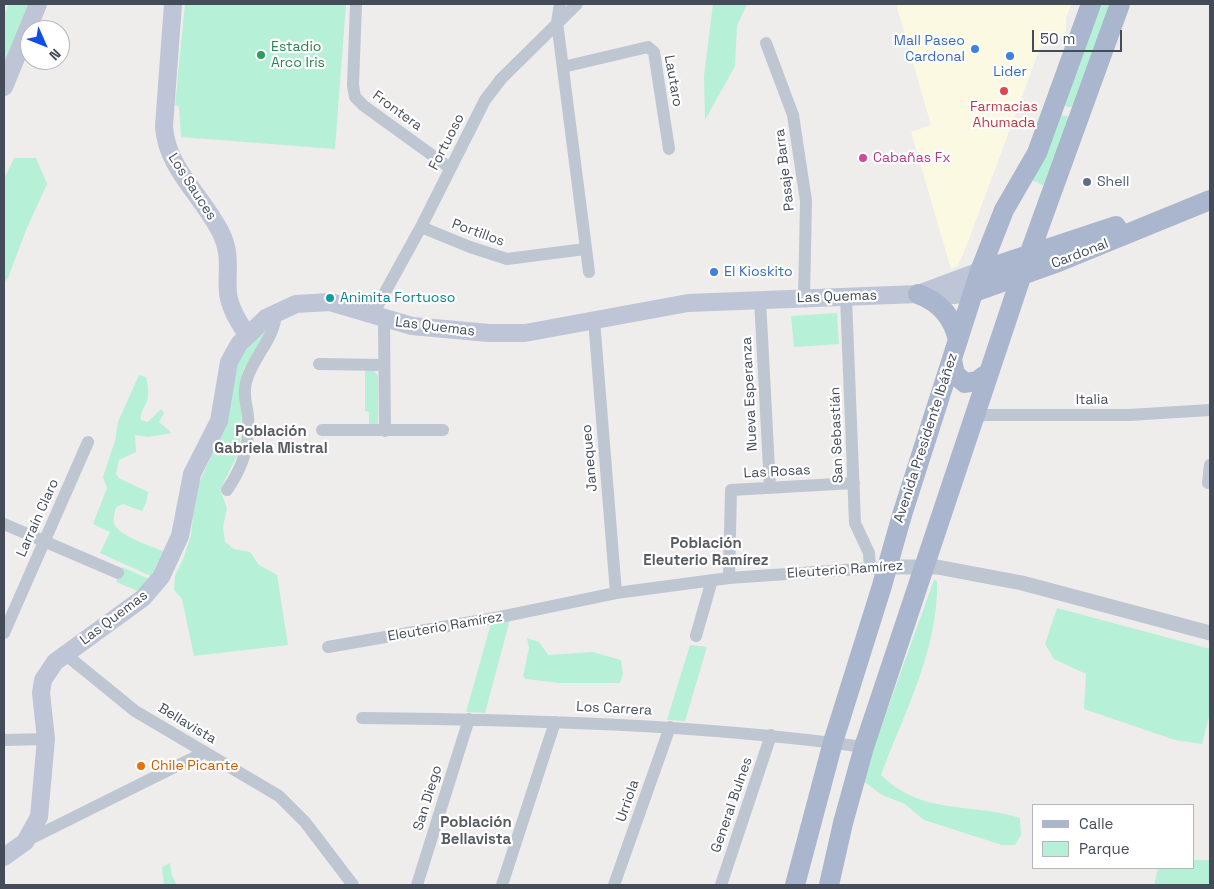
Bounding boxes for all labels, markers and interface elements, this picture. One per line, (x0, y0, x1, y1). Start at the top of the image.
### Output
north arrow (20, 20, 70, 70)
scale bar (1034, 20, 1124, 52)
text: 50 m (1040, 29, 1075, 48)
place label: Mall Paseo Cardonal (894, 33, 965, 65)
place label: Estadio Arco Iris (271, 39, 325, 72)
marker: Mall Paseo Cardonal (969, 43, 981, 55)
text: N (45, 45, 65, 64)
marker: Estadio Arco Iris (255, 49, 267, 61)
marker: Lider (1004, 50, 1016, 62)
street label: Lautaro (660, 54, 686, 108)
place label: Lider (993, 64, 1027, 80)
marker: Farmacias Ahumada (998, 85, 1010, 97)
street label: Frontera (369, 87, 425, 135)
place label: Farmacias Ahumada (970, 99, 1038, 132)
street label: Fortuoso (426, 111, 468, 173)
street label: Pasaje Barra (772, 128, 798, 212)
street label: Los Sauces (164, 150, 220, 224)
place label: Cabañas Fx (873, 150, 951, 166)
marker: Cabañas Fx (857, 152, 869, 164)
place label: Shell (1097, 174, 1129, 190)
marker: Shell (1081, 176, 1093, 188)
street label: Portillos (449, 216, 507, 250)
street label: Cardonal (1049, 235, 1111, 273)
place label: El Kioskito (724, 264, 793, 280)
marker: El Kioskito (708, 266, 720, 278)
street label: Las Quemas (797, 287, 877, 307)
place label: Animita Fortuoso (340, 290, 455, 306)
marker: Animita Fortuoso (324, 292, 336, 304)
street label: Las Quemas (394, 314, 476, 340)
street label: Nueva Esperanza (739, 336, 761, 452)
street label: Avenida Presidente Ibáñez (891, 351, 961, 525)
street label: San Sebastián (827, 387, 847, 483)
street label: Italia (1075, 391, 1109, 409)
district label: Población Gabriela Mistral (214, 423, 328, 458)
street label: Janequeo (579, 424, 601, 492)
street label: Las Rosas (743, 462, 811, 482)
street label: Larraín Claro (13, 476, 63, 560)
district label: Población Eleuterio Ramírez (643, 535, 769, 570)
street label: Eleuterio Ramírez (786, 558, 904, 582)
street label: Las Quemas (77, 587, 151, 649)
street label: Eleuterio Ramírez (386, 609, 504, 645)
street label: Los Carrera (576, 699, 652, 719)
street label: Bellavista (155, 700, 219, 748)
street label: General Bulnes (708, 755, 756, 855)
place label: Chile Picante (151, 758, 238, 774)
marker: Chile Picante (135, 760, 147, 772)
street label: San Diego (410, 763, 446, 833)
street label: Urriola (613, 778, 643, 824)
legend (1032, 804, 1194, 869)
district label: Población Bellavista (440, 814, 512, 849)
text: Calle (1079, 814, 1114, 833)
text: Parque (1079, 839, 1130, 858)

